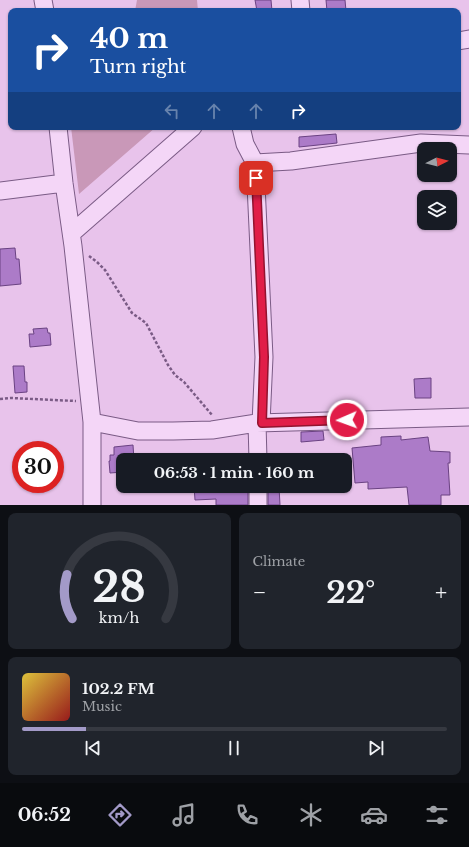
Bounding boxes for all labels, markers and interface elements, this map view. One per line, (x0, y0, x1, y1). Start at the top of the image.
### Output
text: 40 m (90, 21, 168, 56)
icon: right (24, 24, 76, 76)
text: Turn right (90, 56, 186, 78)
icon: left (161, 100, 183, 122)
icon: ahead (203, 100, 225, 122)
icon: ahead (245, 100, 267, 122)
icon: right (287, 100, 309, 122)
north arrow (417, 142, 457, 182)
map controls (417, 142, 457, 230)
pin (239, 161, 273, 195)
icon: arrive (245, 167, 267, 189)
button: layers (417, 190, 457, 230)
position arrow (326, 399, 368, 441)
speed limit sign: 30 (12, 441, 64, 493)
text: 06:53 · 1 min · 160 m (154, 463, 314, 482)
text: Climate (253, 553, 305, 570)
text: 28 (92, 562, 146, 613)
text: 22° (326, 574, 375, 611)
text: − (253, 579, 266, 606)
text: + (435, 579, 447, 606)
text: km/h (99, 609, 140, 627)
text: 102.2 FM (82, 679, 155, 698)
text: Music (82, 698, 122, 715)
icon: previous (82, 737, 104, 759)
icon: pause (223, 737, 245, 759)
icon: next (365, 737, 387, 759)
icon: directions (106, 801, 134, 829)
icon: music (170, 801, 198, 829)
icon: phone (233, 801, 261, 829)
icon: climate (297, 801, 325, 829)
icon: car (360, 801, 388, 829)
icon: filters (423, 801, 451, 829)
text: 06:52 (18, 804, 71, 826)

